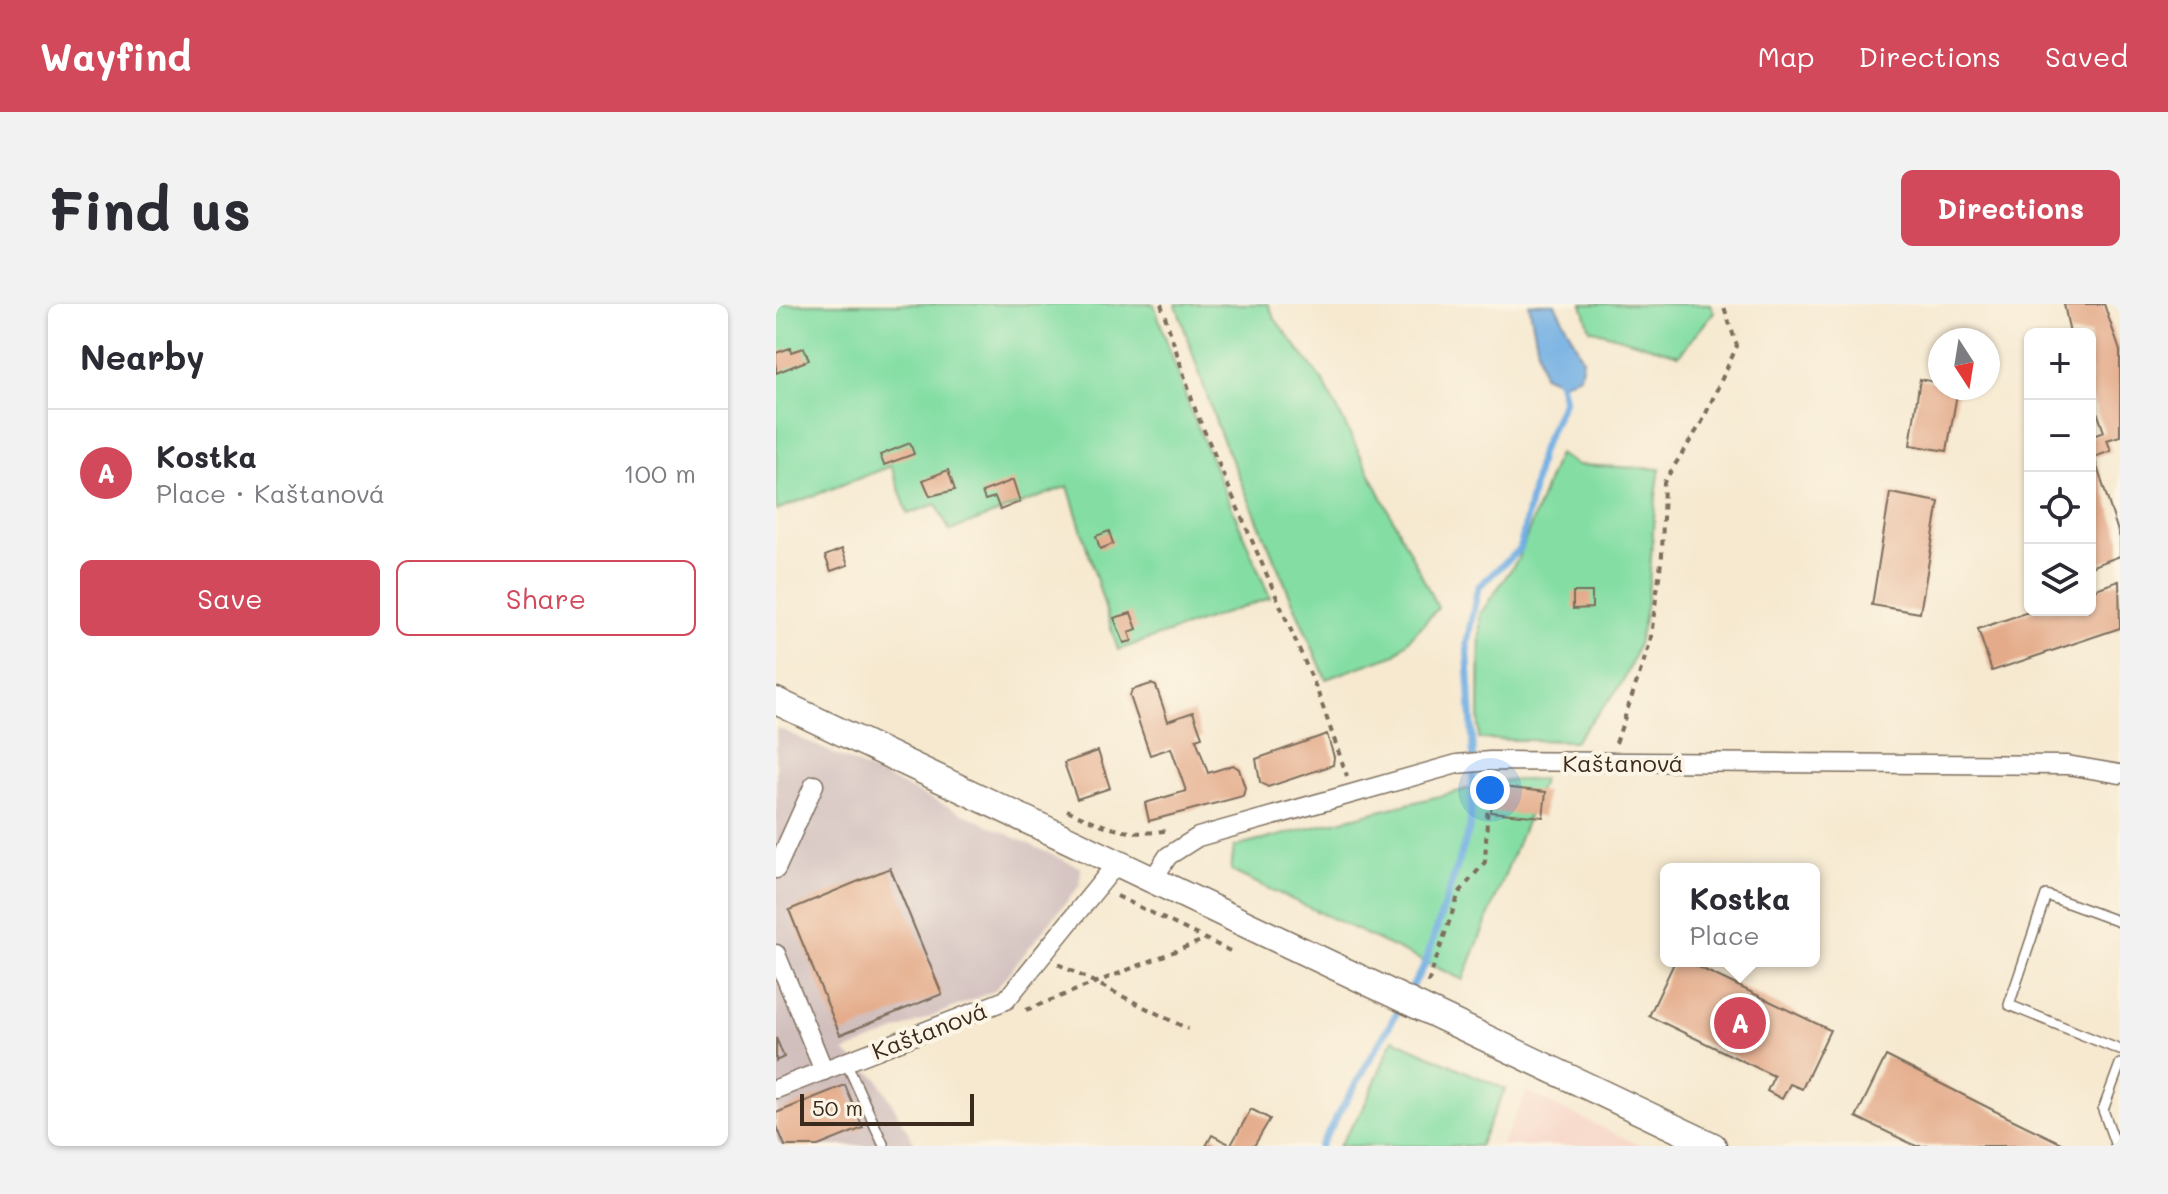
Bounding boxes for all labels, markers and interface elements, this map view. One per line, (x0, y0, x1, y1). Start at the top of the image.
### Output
text: Wayfind (40, 31, 191, 81)
text: Map (1758, 38, 1815, 74)
text: Directions (1859, 38, 2001, 74)
text: Saved (2045, 38, 2128, 74)
button: Directions (1901, 170, 2120, 246)
text: Find us (48, 172, 251, 245)
north arrow (1928, 328, 2000, 400)
map controls (2024, 328, 2096, 616)
button: + (2024, 328, 2096, 400)
text: Nearby (80, 334, 205, 379)
button: − (2024, 400, 2096, 472)
text: Kostka (156, 436, 257, 476)
text: A (97, 456, 115, 490)
text: 100 m (623, 456, 696, 490)
button: locate (2024, 472, 2096, 544)
text: Place · Kaštanová (156, 476, 385, 510)
button: layers (2024, 544, 2096, 616)
button: Save (80, 560, 380, 636)
button: Share (396, 560, 696, 636)
street label: Kaštanová (1563, 747, 1683, 778)
your location (1470, 770, 1510, 810)
popup (1660, 863, 1820, 967)
text: Kostka (1690, 878, 1790, 918)
text: Place (1690, 918, 1760, 952)
pin: A (1714, 993, 1766, 1053)
street label: Kaštanová (867, 994, 991, 1066)
scale bar (800, 1090, 974, 1126)
text: 50 m (812, 1093, 863, 1122)

